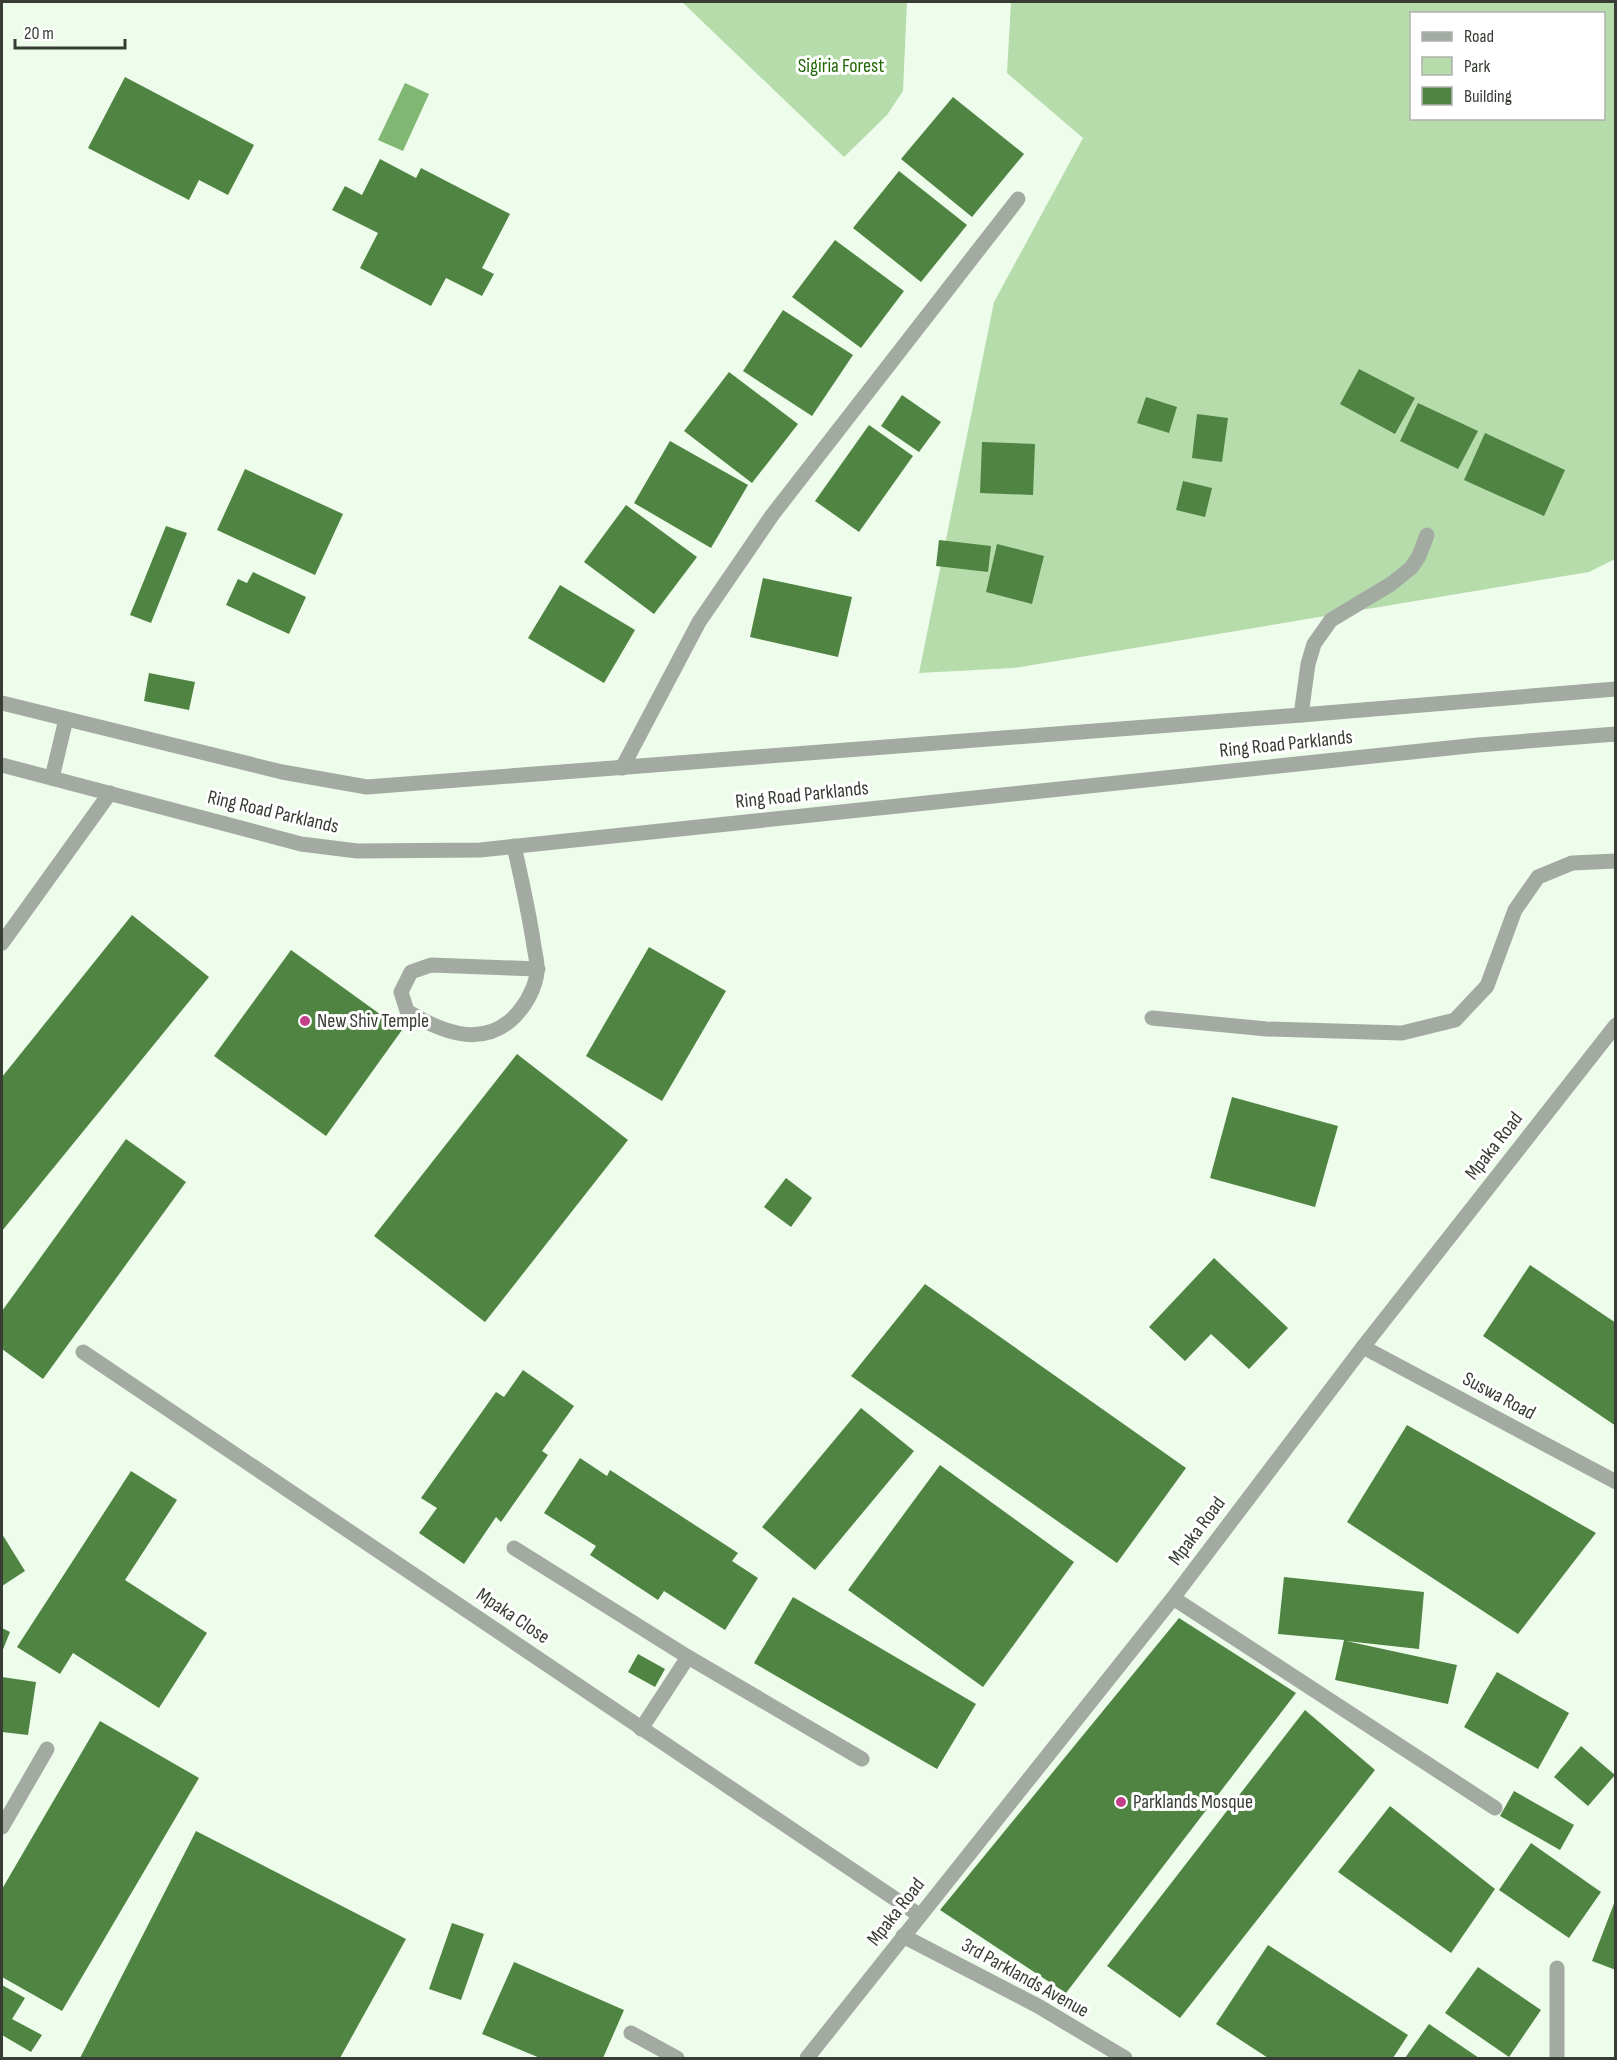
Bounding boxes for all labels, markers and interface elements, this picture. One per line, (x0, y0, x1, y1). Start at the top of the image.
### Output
scale bar (15, 12, 124, 50)
legend (1410, 12, 1605, 120)
text: 20 m (24, 23, 54, 44)
text: Road (1464, 26, 1494, 47)
park label: Sigiria Forest (798, 54, 884, 78)
text: Park (1464, 56, 1490, 77)
text: Building (1464, 86, 1512, 107)
street label: Ring Road Parklands (1218, 725, 1354, 763)
street label: Ring Road Parklands (734, 776, 870, 814)
street label: Ring Road Parklands (205, 785, 341, 839)
place label: New Shiv Temple (317, 1009, 429, 1033)
marker: New Shiv Temple (298, 1014, 312, 1028)
street label: Mpaka Road (1460, 1107, 1528, 1185)
street label: Suswa Road (1458, 1367, 1540, 1425)
street label: Mpaka Road (1163, 1492, 1231, 1570)
street label: Mpaka Close (472, 1583, 554, 1649)
place label: Parklands Mosque (1133, 1790, 1253, 1814)
marker: Parklands Mosque (1114, 1795, 1128, 1809)
street label: Mpaka Road (862, 1873, 930, 1951)
street label: 3rd Parklands Avenue (957, 1933, 1093, 2023)

